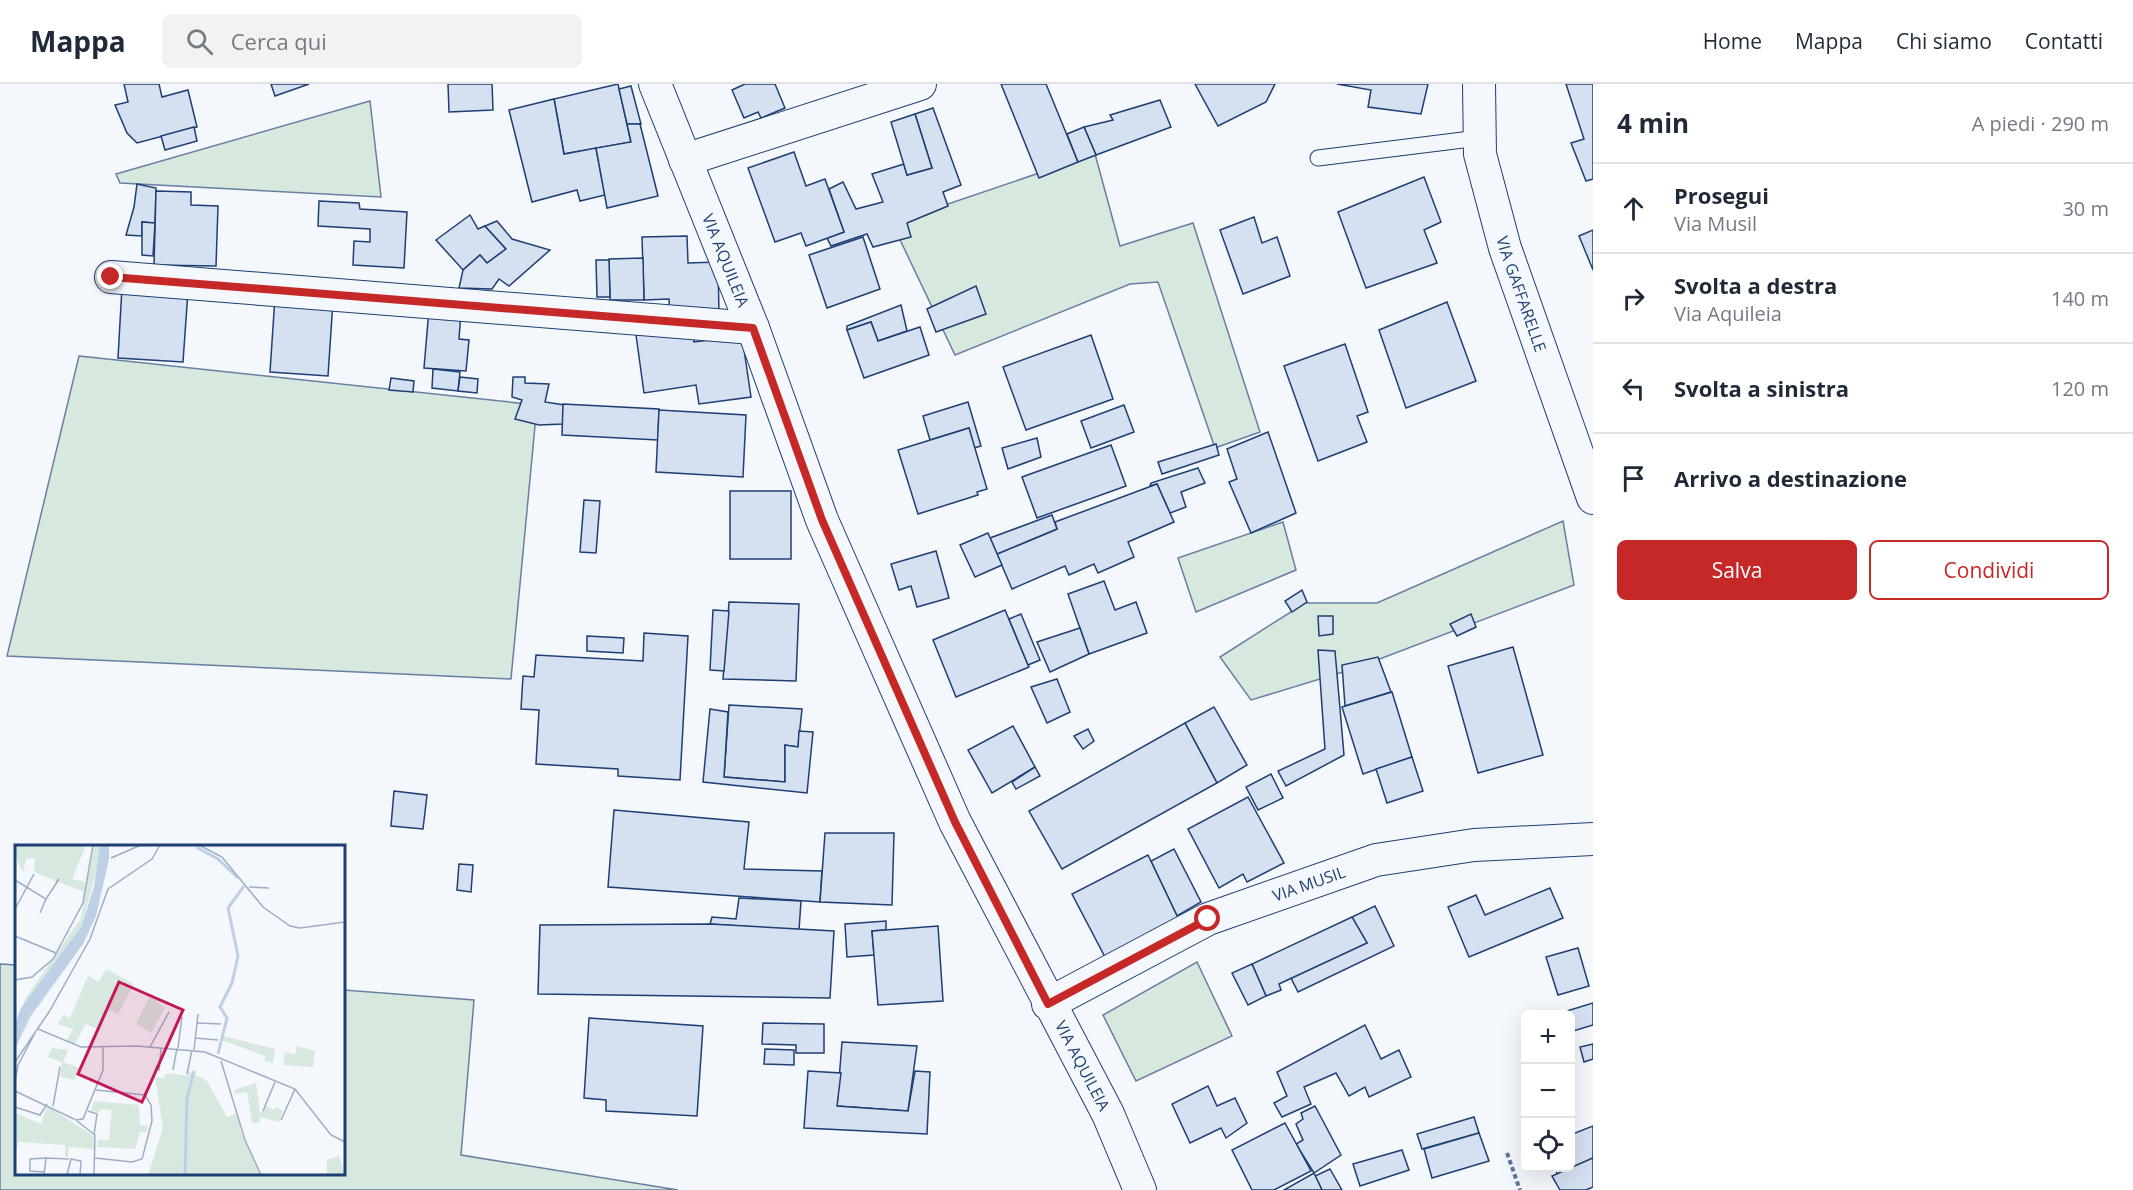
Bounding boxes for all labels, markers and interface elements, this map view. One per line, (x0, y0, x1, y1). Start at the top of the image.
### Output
search box (162, 14, 582, 68)
text: Mappa (30, 22, 126, 60)
icon: search (183, 25, 216, 58)
text: Cerca qui (231, 26, 327, 56)
text: Home (1703, 27, 1762, 55)
text: Mappa (1795, 27, 1863, 55)
text: Chi siamo (1896, 27, 1992, 55)
text: Contatti (2025, 27, 2103, 55)
text: 4 min (1617, 105, 1689, 141)
text: A piedi · 290 m (1972, 110, 2109, 137)
text: Prosegui (1674, 180, 1769, 210)
icon: ahead (1617, 192, 1650, 225)
text: 30 m (2062, 195, 2109, 222)
street label: VIA AQUILEIA (697, 210, 755, 311)
text: Via Musil (1674, 210, 1757, 237)
street label: VIA GAFFARELLE (1491, 234, 1552, 355)
route end (97, 263, 123, 289)
text: Svolta a destra (1674, 270, 1837, 300)
icon: right (1617, 282, 1650, 315)
text: 140 m (2051, 285, 2109, 312)
text: Via Aquileia (1674, 300, 1782, 327)
icon: left (1617, 372, 1650, 405)
text: Svolta a sinistra (1674, 373, 1849, 403)
text: 120 m (2051, 375, 2109, 402)
icon: arrive (1617, 462, 1650, 495)
text: Arrivo a destinazione (1674, 463, 1907, 493)
button: Salva (1617, 540, 1857, 600)
button: Condividi (1869, 540, 2109, 600)
inset map (15, 845, 345, 1175)
street label: VIA MUSIL (1269, 861, 1348, 907)
route start (1194, 905, 1220, 931)
map controls (1521, 1010, 1575, 1172)
button: + (1521, 1010, 1575, 1064)
street label: VIA AQUILEIA (1050, 1017, 1116, 1115)
button: − (1521, 1064, 1575, 1118)
button: locate (1521, 1118, 1575, 1172)

